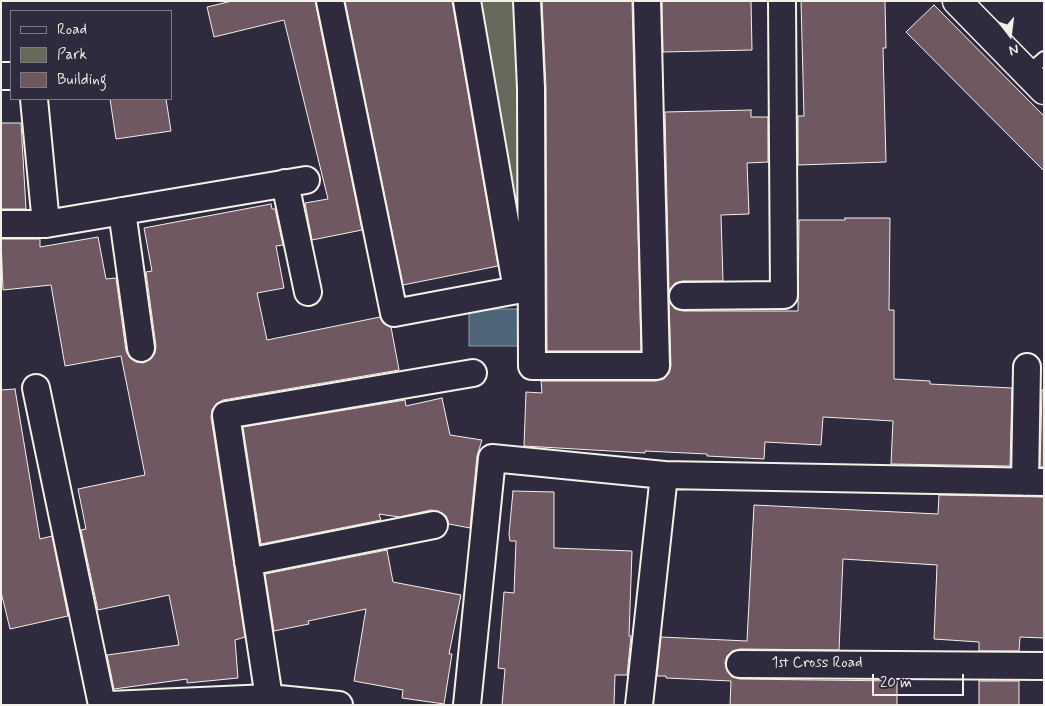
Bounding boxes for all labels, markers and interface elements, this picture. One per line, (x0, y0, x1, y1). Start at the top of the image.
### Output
legend (10, 10, 172, 100)
north arrow (985, 10, 1035, 60)
text: Road (57, 20, 87, 40)
text: N (1007, 40, 1021, 59)
text: Park (57, 45, 87, 65)
text: Building (57, 70, 107, 90)
street label: 1st Cross Road (771, 655, 863, 673)
scale bar (875, 664, 968, 696)
text: 20 m (880, 673, 912, 693)

